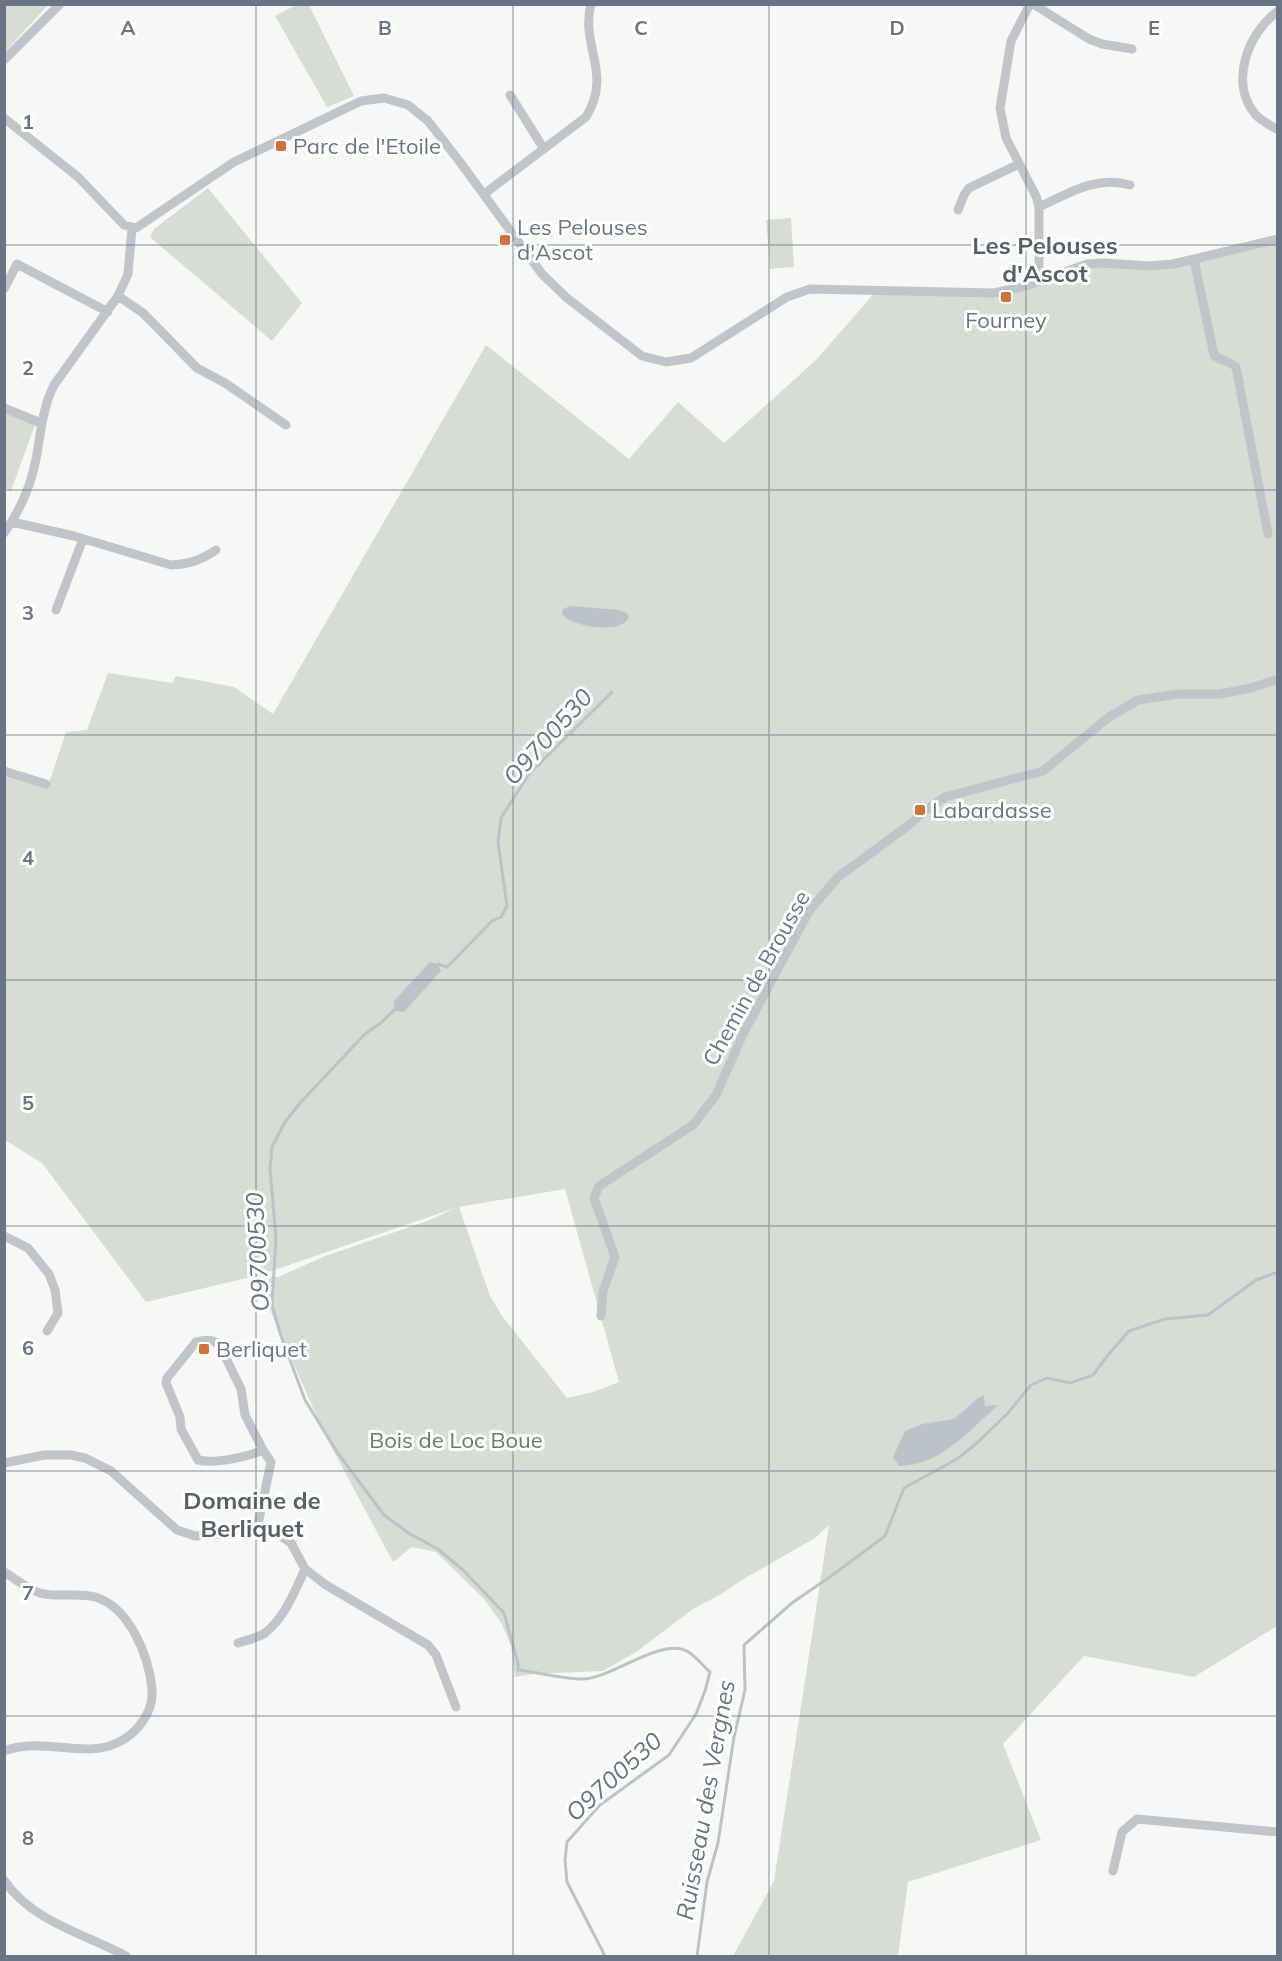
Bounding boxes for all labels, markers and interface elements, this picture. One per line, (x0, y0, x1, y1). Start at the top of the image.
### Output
text: A (121, 15, 136, 40)
text: B (378, 15, 392, 40)
text: C (634, 15, 648, 40)
text: D (889, 15, 905, 40)
text: E (1148, 15, 1160, 40)
text: 1 (22, 109, 34, 134)
place label: Parc de l'Etoile (293, 132, 441, 160)
marker: Parc de l'Etoile (274, 139, 288, 153)
place label: Les Pelouses d'Ascot (517, 213, 648, 266)
district label: Les Pelouses d'Ascot (972, 230, 1118, 288)
marker: Les Pelouses d'Ascot (498, 233, 512, 247)
marker: Fourney (999, 290, 1013, 304)
place label: Fourney (965, 306, 1047, 334)
text: 2 (22, 355, 34, 380)
text: 3 (22, 600, 34, 625)
water label: O9700530 (496, 682, 599, 791)
place label: Labardasse (932, 796, 1052, 824)
marker: Labardasse (913, 803, 927, 817)
text: 4 (22, 845, 34, 870)
street label: Chemin de Brousse (696, 886, 816, 1070)
text: 5 (22, 1090, 34, 1115)
water label: O9700530 (239, 1191, 275, 1312)
text: 6 (22, 1335, 34, 1360)
place label: Berliquet (216, 1335, 307, 1363)
marker: Berliquet (197, 1342, 211, 1356)
park label: Bois de Loc Boue (369, 1426, 543, 1454)
district label: Domaine de Berliquet (183, 1485, 321, 1543)
text: 7 (22, 1580, 34, 1605)
water label: Ruisseau des Vergnes (669, 1677, 741, 1922)
water label: O9700530 (559, 1725, 668, 1827)
text: 8 (22, 1825, 34, 1850)

